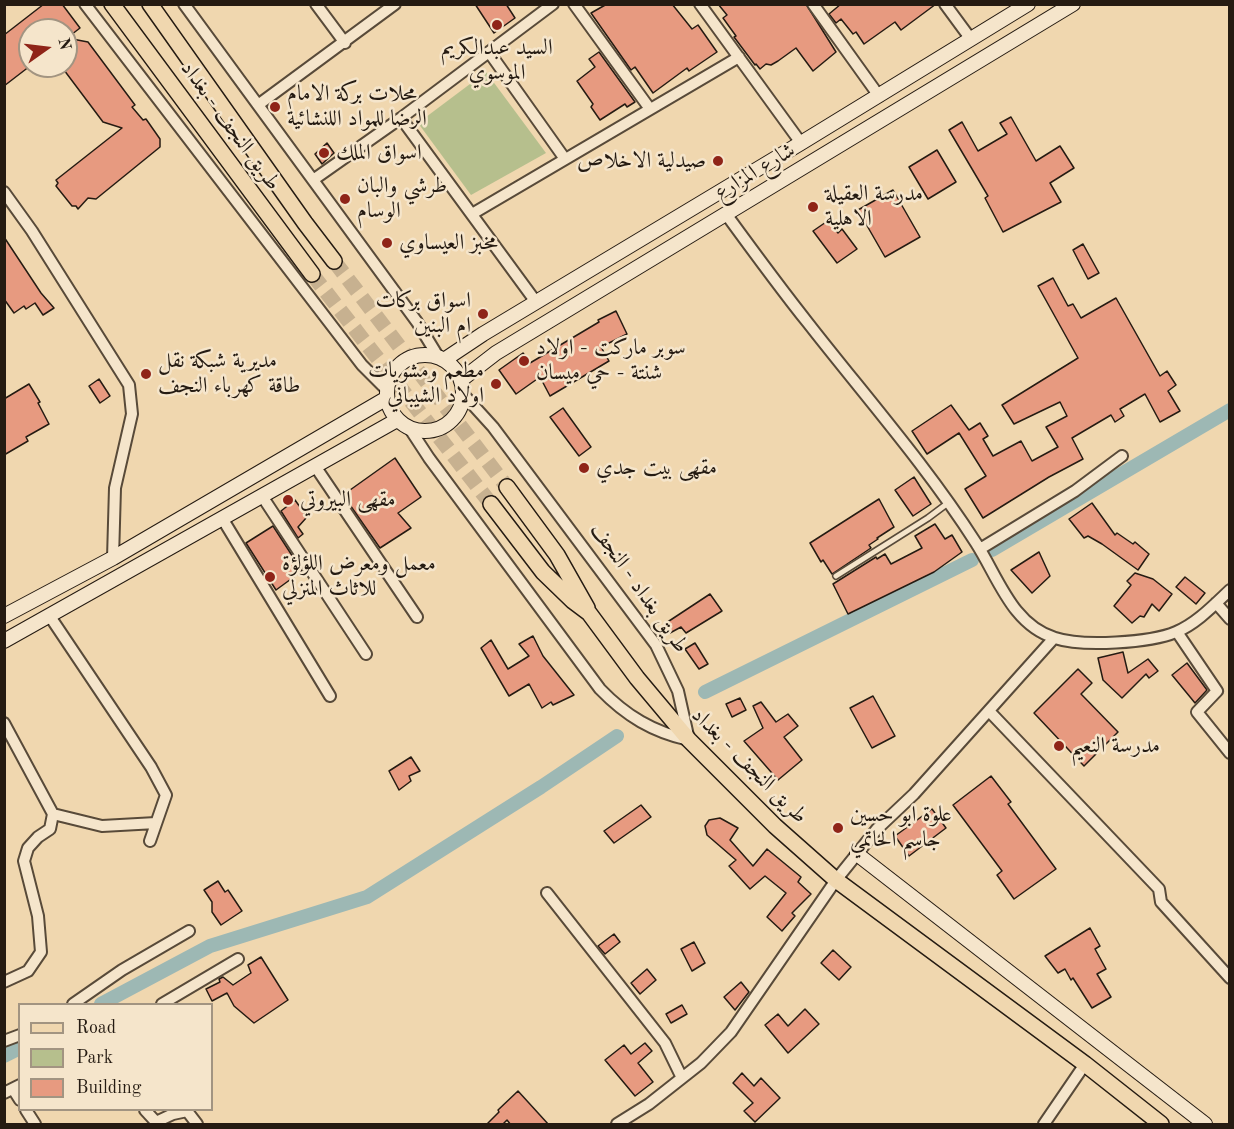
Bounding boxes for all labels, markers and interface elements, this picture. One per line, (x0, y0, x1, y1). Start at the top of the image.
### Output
north arrow (18, 18, 78, 78)
marker: السيد عبدالكريم الموسوي (490, 18, 504, 32)
place label: السيد عبدالكريم الموسوي (441, 35, 553, 86)
text: N (54, 36, 73, 52)
street label: طريق النجف - بغداد (174, 56, 286, 196)
place label: محلات بركة الامام الرضا للمواد اللنشائية (287, 81, 427, 132)
marker: محلات بركة الامام الرضا للمواد اللنشائية (268, 100, 282, 114)
street label: شارع المزارع (710, 138, 800, 206)
place label: اسواق الملك (336, 140, 422, 166)
marker: اسواق الملك (317, 146, 331, 160)
place label: صيدلية الاخلاص (577, 148, 706, 174)
marker: صيدلية الاخلاص (711, 154, 725, 168)
place label: طرشي والبان الوسام (357, 173, 447, 224)
place label: مدرسة العقيلة الاهلية (825, 181, 923, 232)
marker: طرشي والبان الوسام (338, 192, 352, 206)
marker: مدرسة العقيلة الاهلية (806, 200, 820, 214)
place label: مخبز العيساوي (399, 230, 498, 256)
marker: مخبز العيساوي (380, 236, 394, 250)
place label: اسواق بركات ام البنين (375, 288, 471, 340)
marker: اسواق بركات ام البنين (476, 307, 490, 321)
place label: سوبر ماركت - اولاد شنتة - حي ميسان (536, 335, 686, 386)
place label: مديرية شبكة نقل طاقة كهرباء النجف (158, 348, 300, 400)
marker: سوبر ماركت - اولاد شنتة - حي ميسان (517, 354, 531, 368)
place label: مطعم ومشويات اولاد الشيباني (368, 358, 484, 410)
marker: مديرية شبكة نقل طاقة كهرباء النجف (139, 367, 153, 381)
marker: مطعم ومشويات اولاد الشيباني (489, 377, 503, 391)
place label: مقهى بيت جدي (596, 455, 717, 481)
marker: مقهى بيت جدي (577, 461, 591, 475)
place label: مقهى البيروتي (300, 487, 396, 513)
marker: مقهى البيروتي (281, 493, 295, 507)
street label: طريق بغداد - النجف (584, 517, 694, 659)
place label: معمل ومعرض اللؤلؤة للاثاث المنزلي (282, 551, 436, 602)
marker: معمل ومعرض اللؤلؤة للاثاث المنزلي (263, 570, 277, 584)
street label: طريق النجف - بغداد (685, 702, 813, 830)
place label: مدرسة النعيم (1071, 733, 1160, 759)
marker: مدرسة النعيم (1052, 739, 1066, 753)
place label: علوة ابو حسين جاسم الحاتمي (850, 802, 952, 854)
marker: علوة ابو حسين جاسم الحاتمي (831, 821, 845, 835)
legend (18, 1003, 213, 1111)
text: Road (76, 1019, 116, 1037)
text: Park (76, 1049, 113, 1067)
text: Building (76, 1079, 141, 1097)

